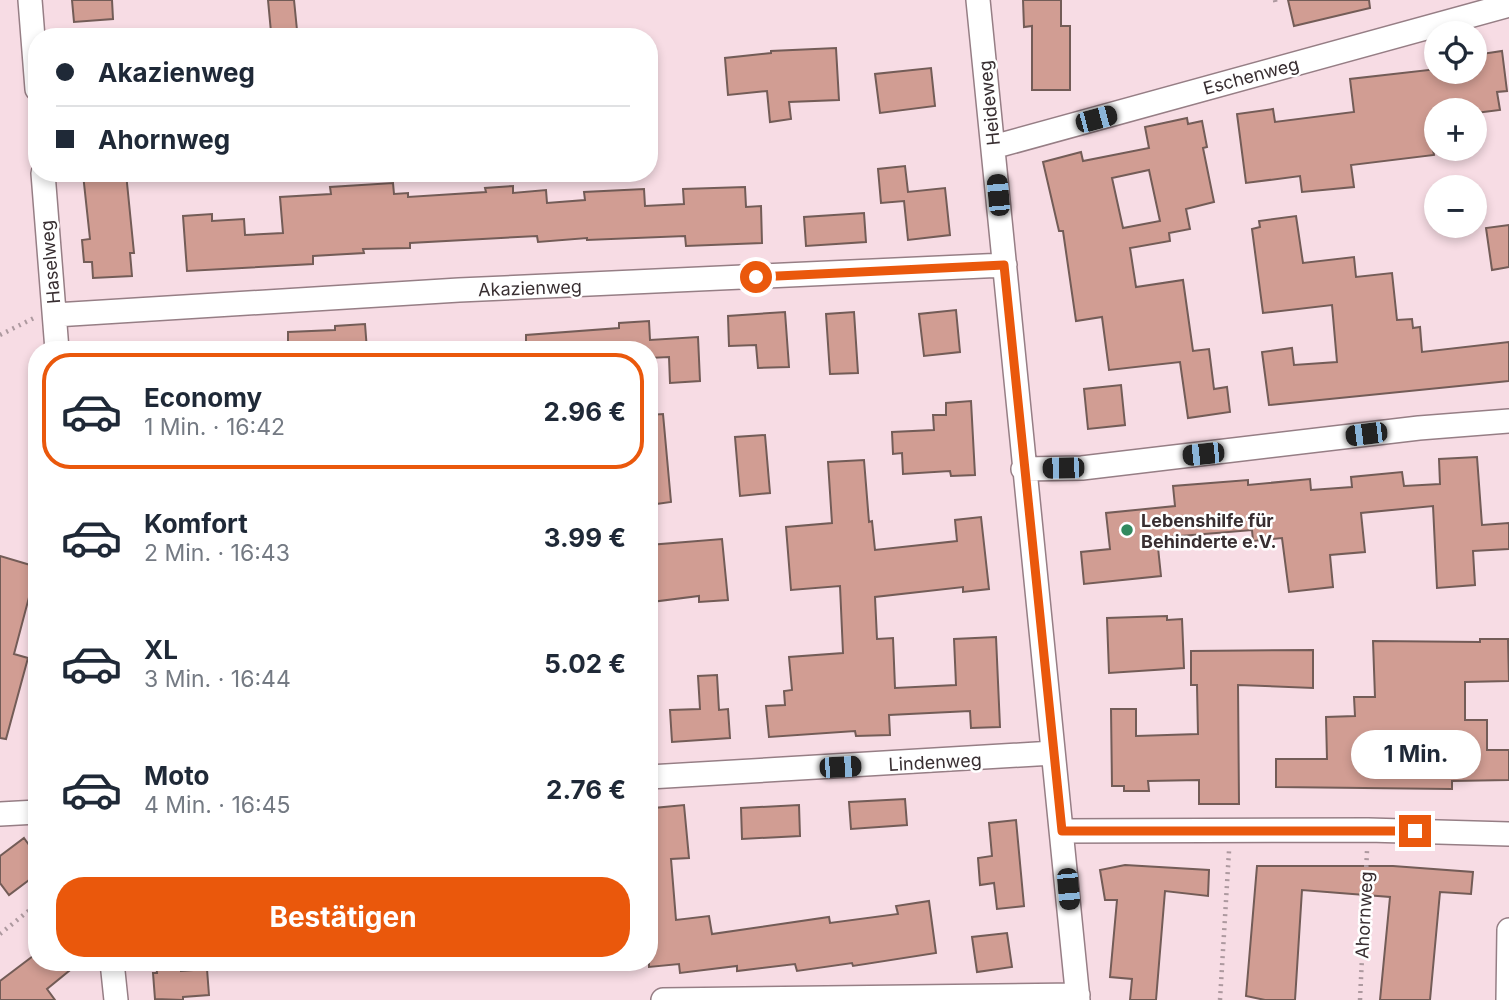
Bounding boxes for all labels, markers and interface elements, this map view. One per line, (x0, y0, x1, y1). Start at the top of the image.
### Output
map controls (1424, 21, 1487, 238)
button: locate (1424, 21, 1487, 84)
street label: Eschenweg (1201, 53, 1301, 99)
text: Akazienweg (98, 57, 255, 88)
street label: Heideweg (974, 59, 1004, 147)
button: + (1424, 98, 1487, 161)
car (1073, 103, 1120, 135)
text: Ahornweg (98, 124, 230, 155)
car (986, 173, 1011, 217)
button: − (1424, 175, 1487, 238)
street label: Haselweg (36, 219, 64, 305)
route start (740, 261, 772, 293)
street label: Akazienweg (478, 276, 582, 300)
icon: car (60, 380, 123, 443)
text: Economy (144, 382, 262, 413)
text: 2.96 € (544, 396, 626, 427)
text: 1 Min. · 16:42 (144, 413, 285, 441)
car (1344, 421, 1389, 447)
car (1182, 441, 1225, 467)
car (1042, 457, 1085, 479)
icon: car (60, 506, 123, 569)
text: Komfort (144, 508, 248, 539)
place label: Lebenshilfe für Behinderte e.V. (1141, 510, 1277, 552)
text: 3.99 € (544, 522, 626, 553)
marker: Lebenshilfe für Behinderte e.V. (1119, 522, 1135, 538)
text: 2 Min. · 16:43 (144, 539, 290, 567)
icon: car (60, 632, 123, 695)
text: XL (144, 634, 178, 665)
text: 5.02 € (544, 648, 626, 679)
text: 3 Min. · 16:44 (144, 665, 291, 693)
callout: 1 Min. (1350, 730, 1480, 778)
text: 1 Min. (1383, 740, 1449, 768)
street label: Lindenweg (888, 749, 982, 775)
car (819, 755, 862, 779)
icon: car (60, 758, 123, 821)
text: Moto (144, 760, 209, 791)
text: 2.76 € (546, 774, 626, 805)
text: 4 Min. · 16:45 (144, 791, 291, 819)
route end (1399, 815, 1431, 847)
car (1056, 867, 1081, 911)
street label: Ahornweg (1351, 871, 1377, 959)
button: Bestätigen (56, 877, 630, 957)

